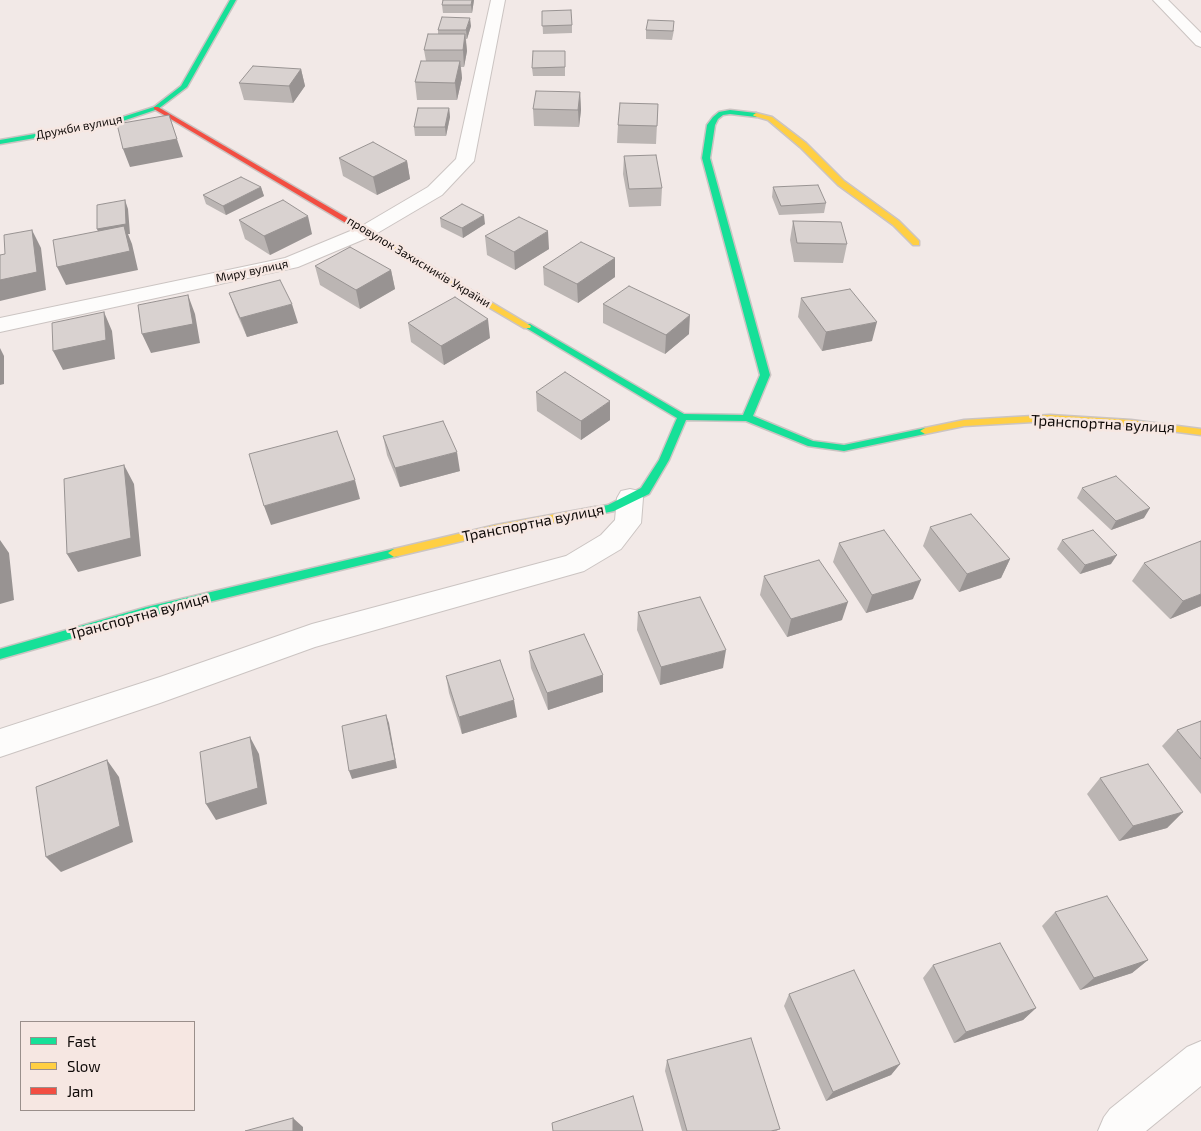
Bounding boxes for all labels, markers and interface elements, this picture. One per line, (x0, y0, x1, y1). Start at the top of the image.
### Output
street label: Дружби вулиця (35, 112, 123, 142)
street label: провулок Захисників України (345, 213, 493, 311)
street label: Миру вулиця (215, 256, 289, 286)
street label: Транспортна вулиця (1031, 411, 1175, 437)
street label: Транспортна вулиця (461, 500, 605, 546)
street label: Транспортна вулиця (67, 589, 211, 643)
legend (20, 1021, 195, 1111)
text: Fast (67, 1032, 96, 1050)
text: Slow (67, 1057, 101, 1075)
text: Jam (67, 1082, 93, 1100)

